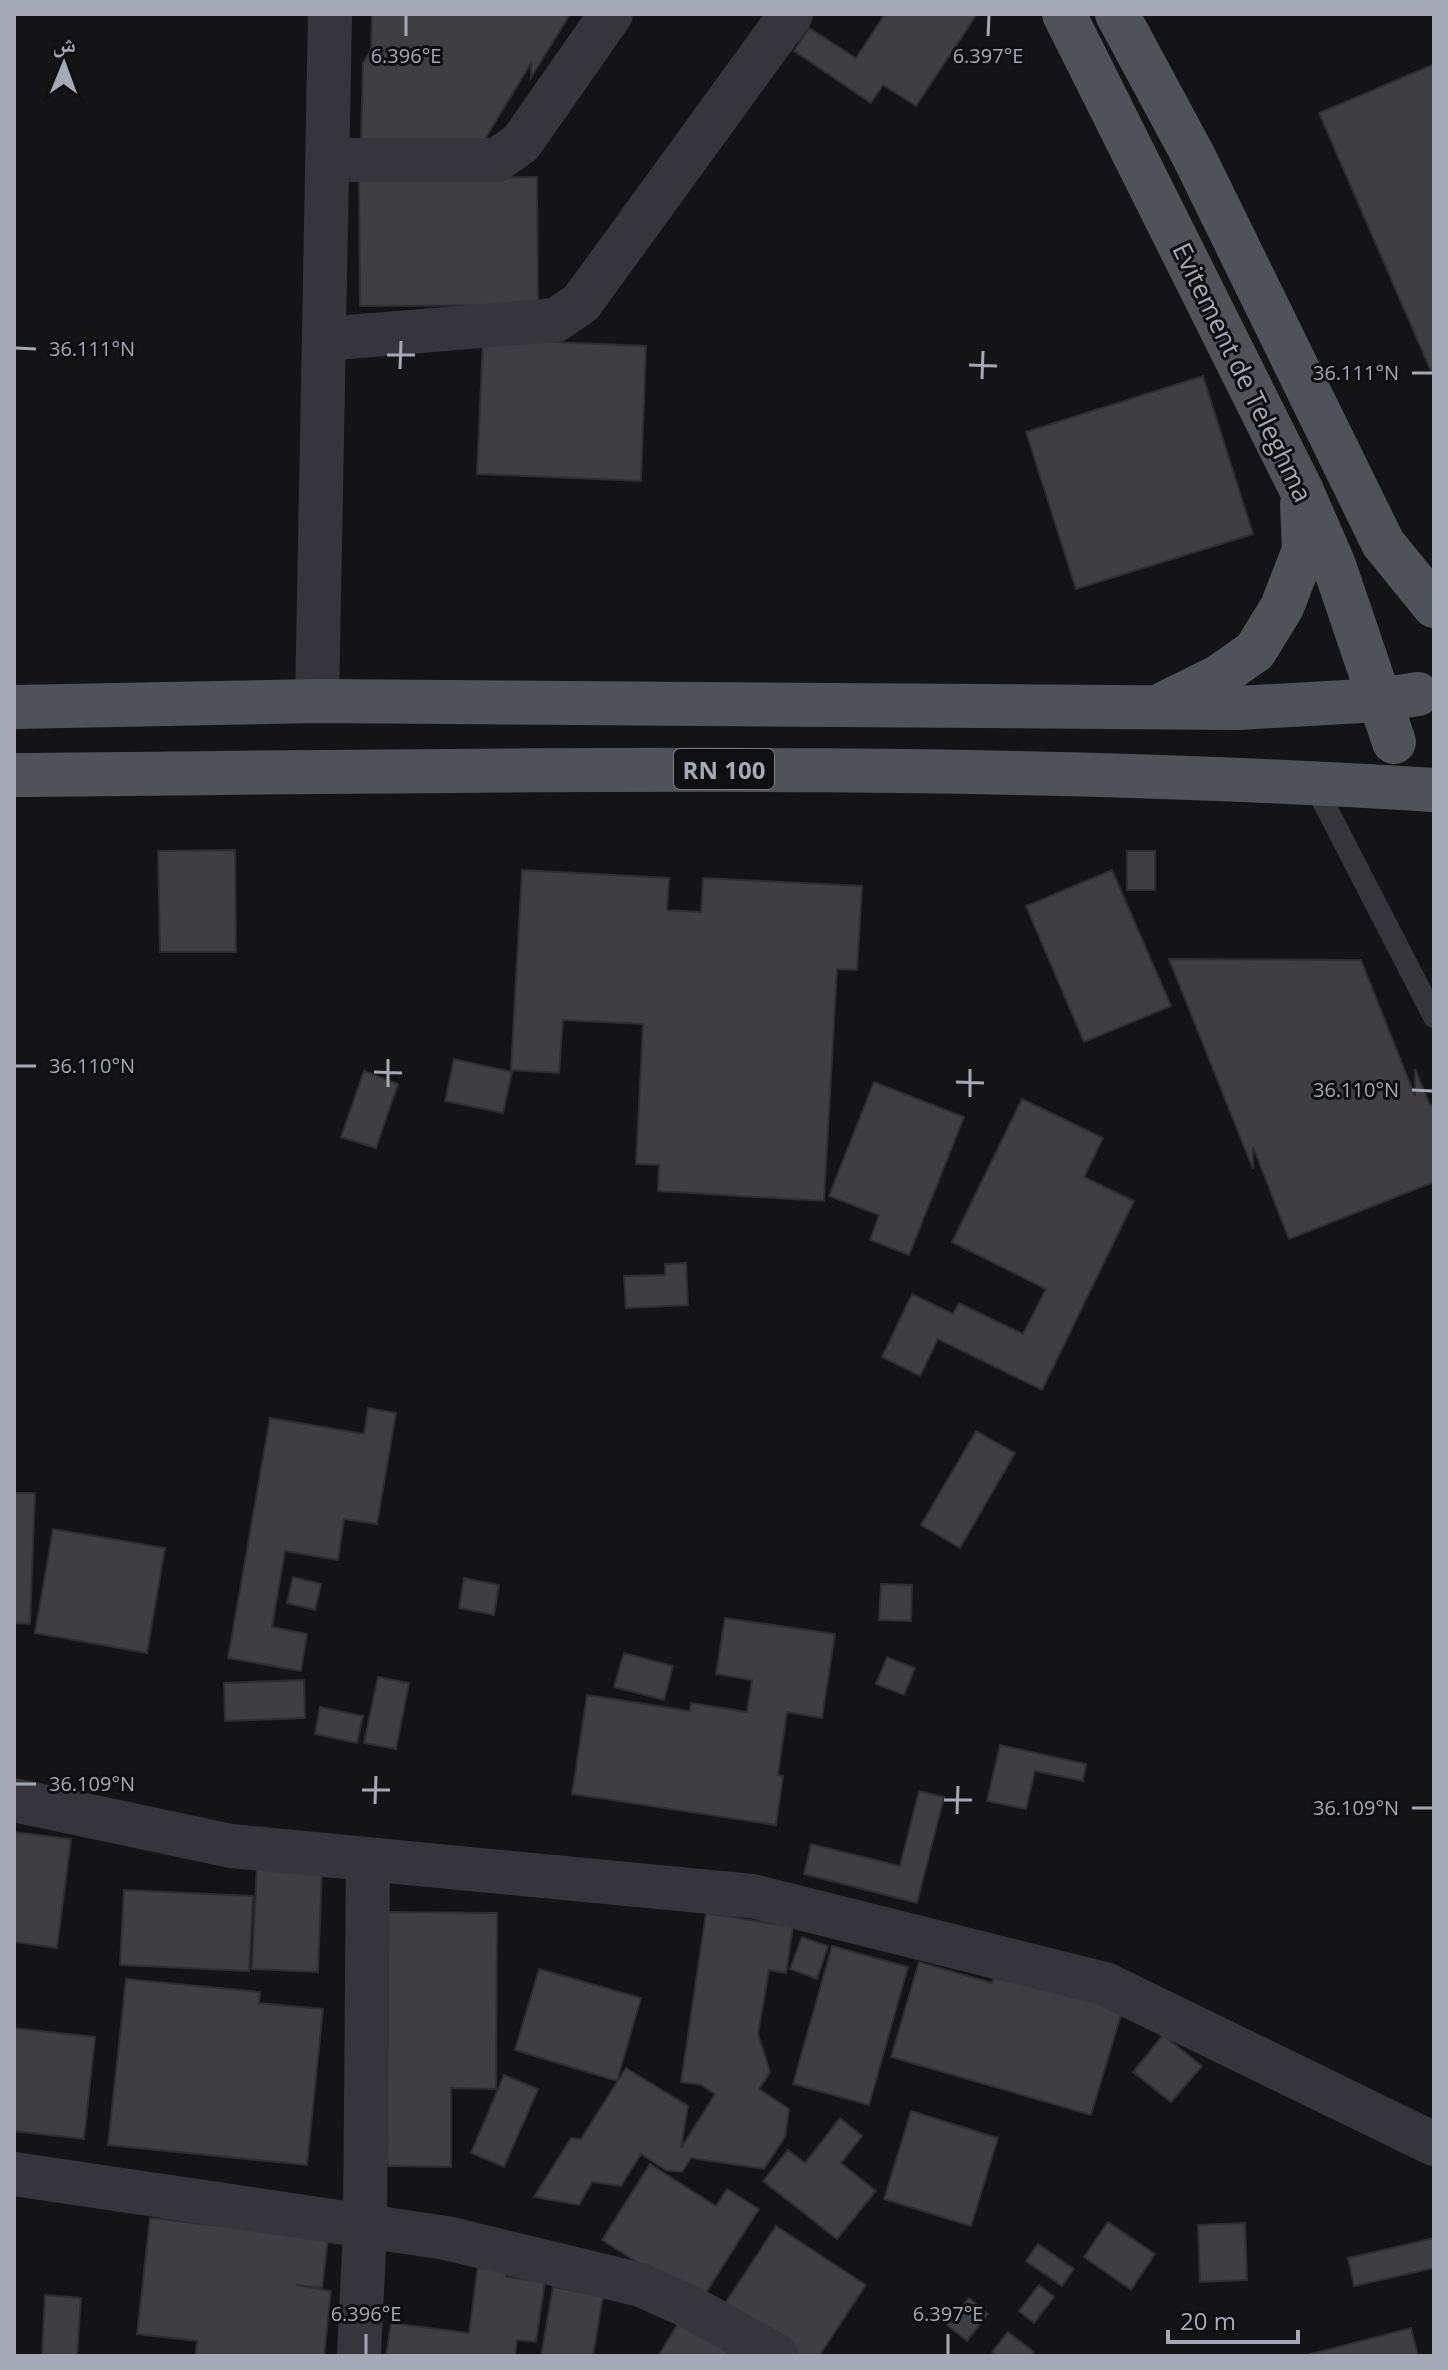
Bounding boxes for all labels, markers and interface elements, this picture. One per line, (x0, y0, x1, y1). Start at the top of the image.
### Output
north arrow (24, 24, 104, 104)
text: ش (52, 28, 76, 58)
text: 6.396°E (371, 42, 441, 69)
text: 6.397°E (953, 42, 1023, 69)
street label: Evitement de Teleghma (1164, 236, 1322, 508)
text: 36.111°N (49, 335, 135, 362)
text: 36.111°N (1313, 359, 1399, 386)
road number: RN 100 (674, 749, 774, 789)
text: 36.110°N (49, 1052, 135, 1079)
text: 36.110°N (1313, 1076, 1399, 1103)
text: 36.109°N (49, 1770, 135, 1797)
text: 36.109°N (1313, 1794, 1399, 1821)
scale bar (1168, 2294, 1298, 2344)
text: 6.396°E (331, 2300, 401, 2327)
text: 6.397°E (913, 2300, 983, 2327)
text: 20 m (1180, 2304, 1236, 2337)

